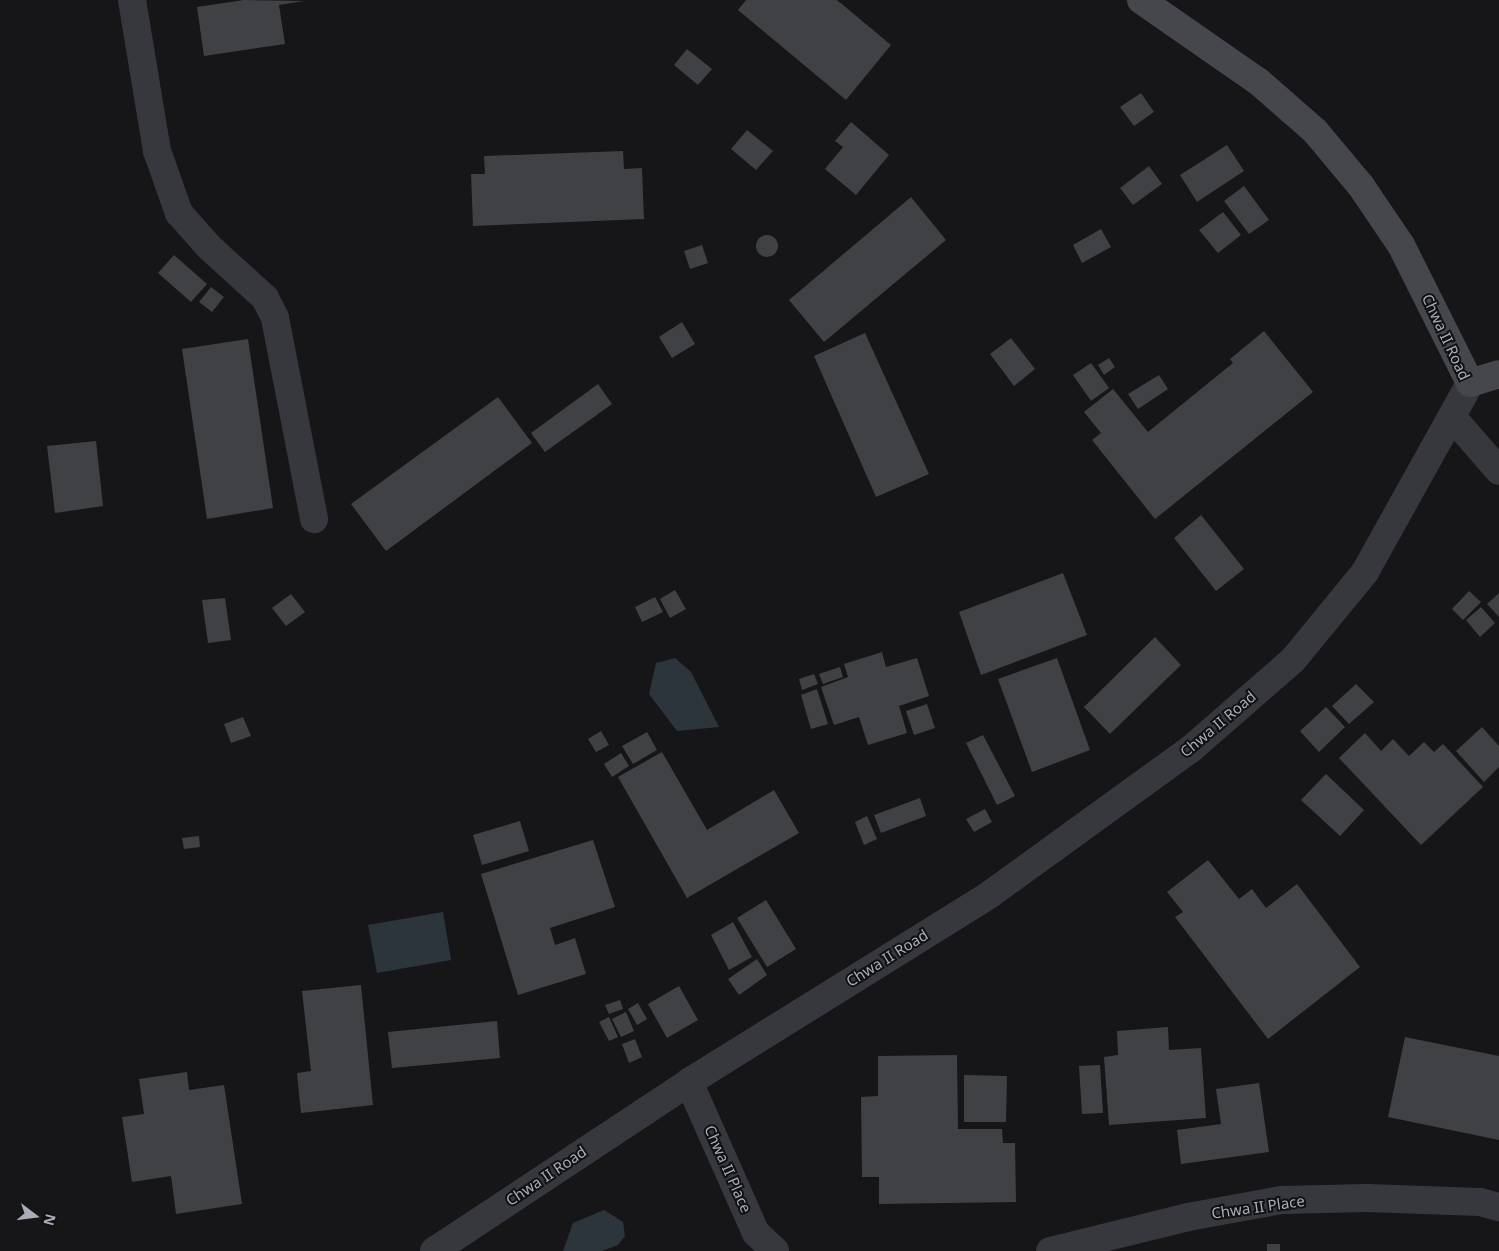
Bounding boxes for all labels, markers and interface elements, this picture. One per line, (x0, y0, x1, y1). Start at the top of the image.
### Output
street label: Chwa II Road (1418, 291, 1474, 383)
street label: Chwa II Road (1177, 687, 1259, 761)
street label: Chwa II Road (843, 926, 931, 990)
street label: Chwa II Place (701, 1122, 755, 1216)
street label: Chwa II Road (502, 1143, 590, 1209)
north arrow (10, 1191, 60, 1241)
street label: Chwa II Place (1210, 1192, 1306, 1222)
text: N (39, 1212, 61, 1228)

